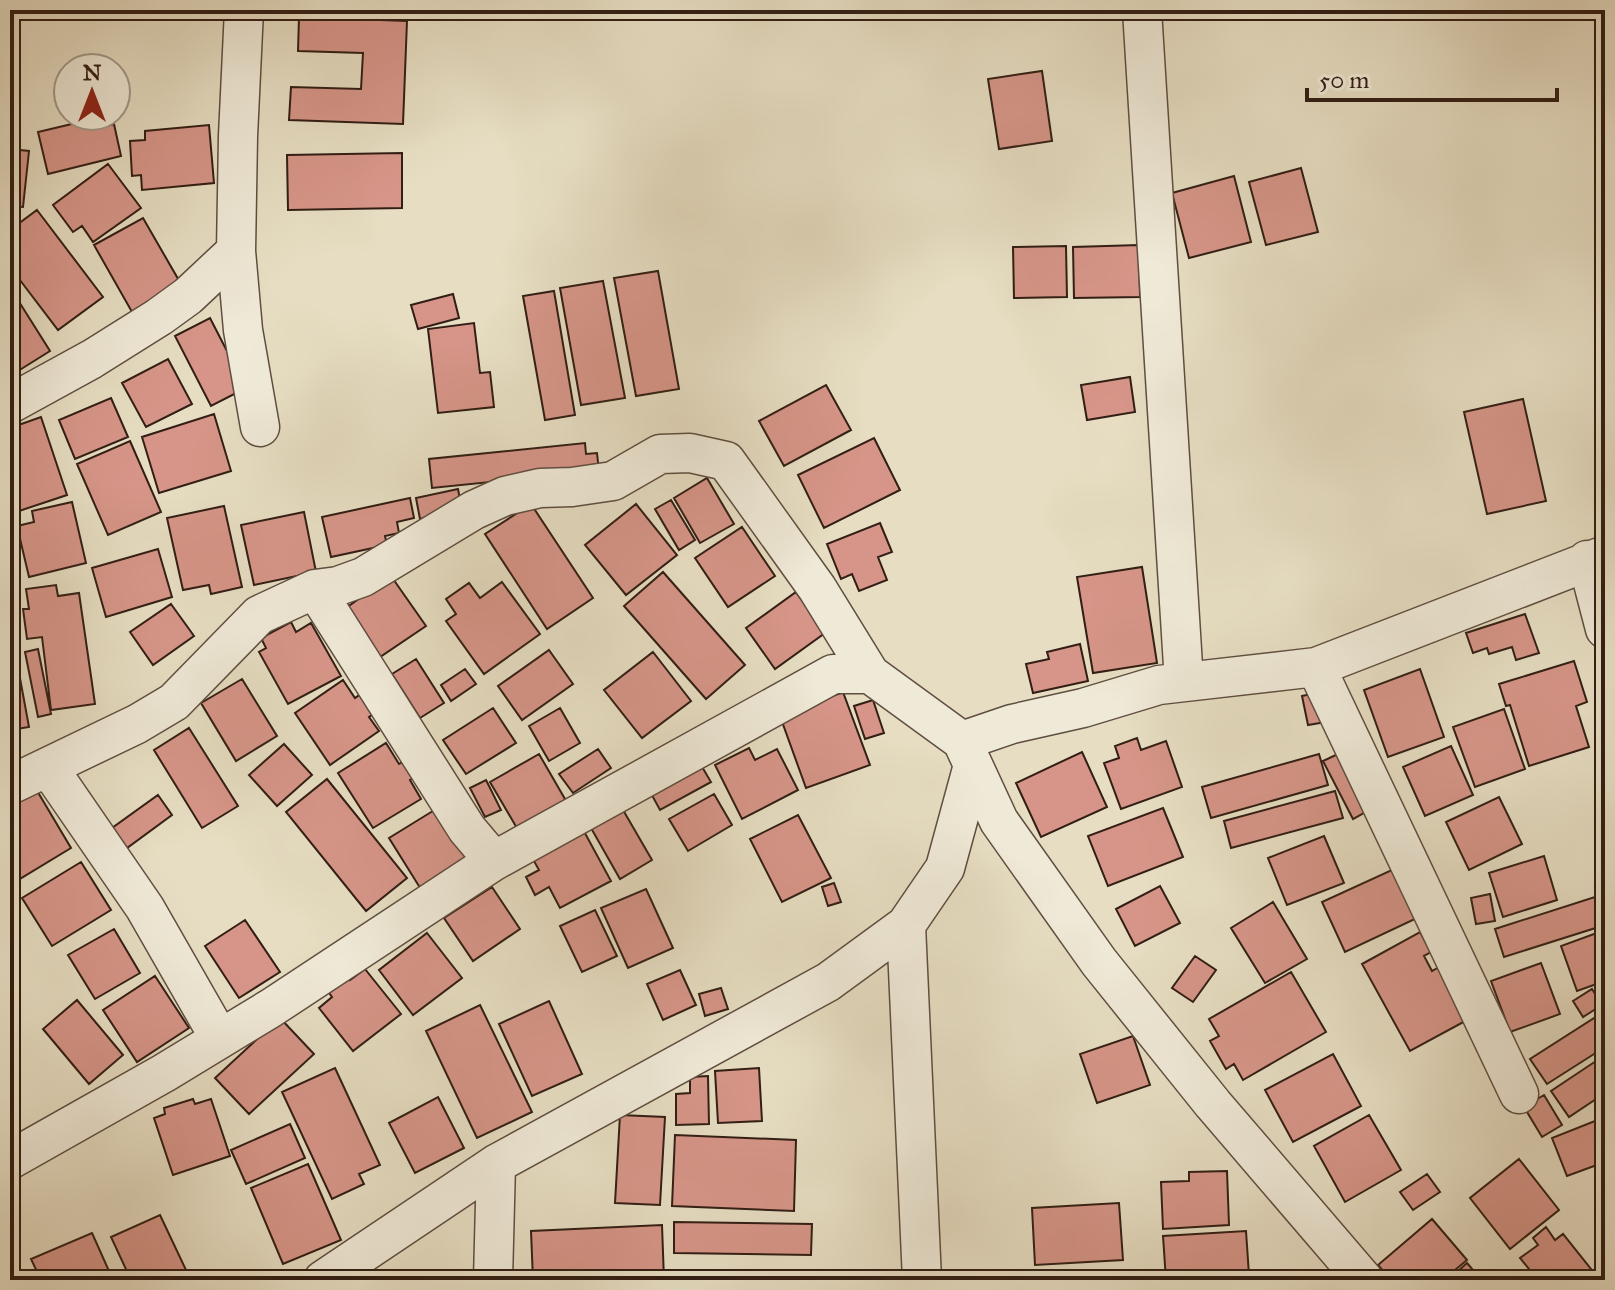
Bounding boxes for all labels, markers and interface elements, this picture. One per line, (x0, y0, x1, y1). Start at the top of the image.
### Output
north arrow (52, 52, 132, 132)
scale bar (1307, 52, 1557, 102)
text: N (83, 59, 102, 86)
text: 50 m (1319, 65, 1369, 95)

